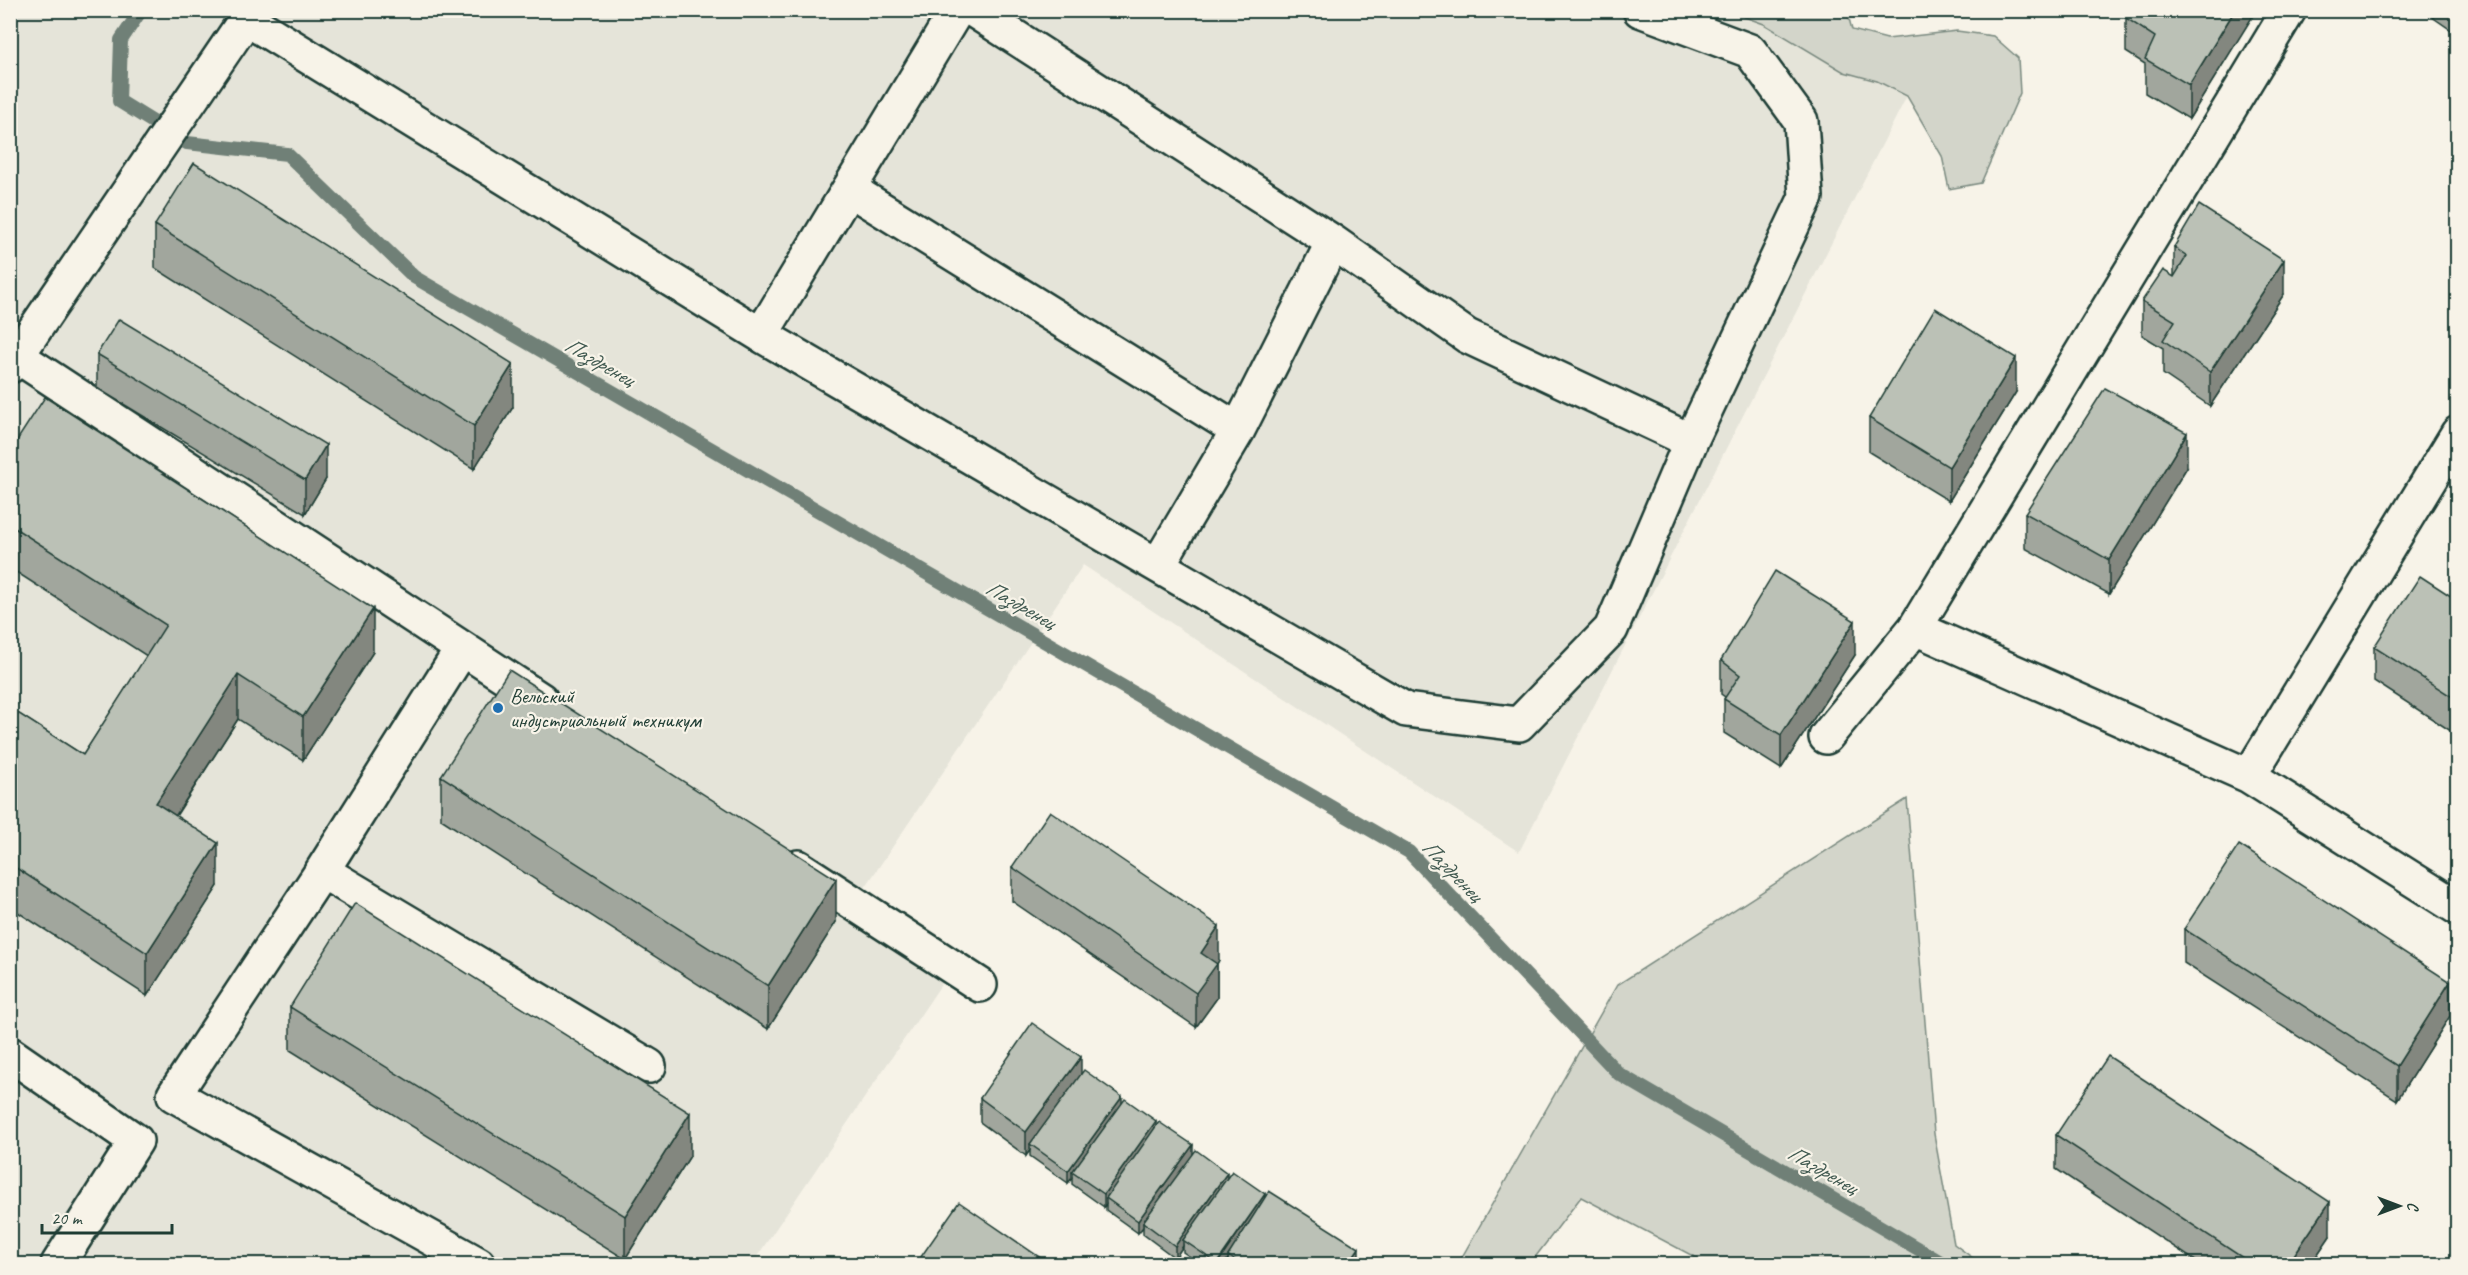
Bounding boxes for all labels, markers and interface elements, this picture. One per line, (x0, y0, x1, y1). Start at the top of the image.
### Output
water label: Паздренец (560, 331, 642, 394)
water label: Паздренец (981, 574, 1063, 637)
place label: Вельский индустриальный техникум (510, 683, 703, 733)
marker: Вельский индустриальный техникум (491, 701, 505, 715)
water label: Паздренец (1416, 834, 1491, 910)
water label: Паздренец (1783, 1139, 1865, 1202)
north arrow (2369, 1176, 2429, 1236)
scale bar (42, 1197, 172, 1235)
text: С (2403, 1202, 2423, 1212)
text: 20 m (51, 1207, 84, 1229)

